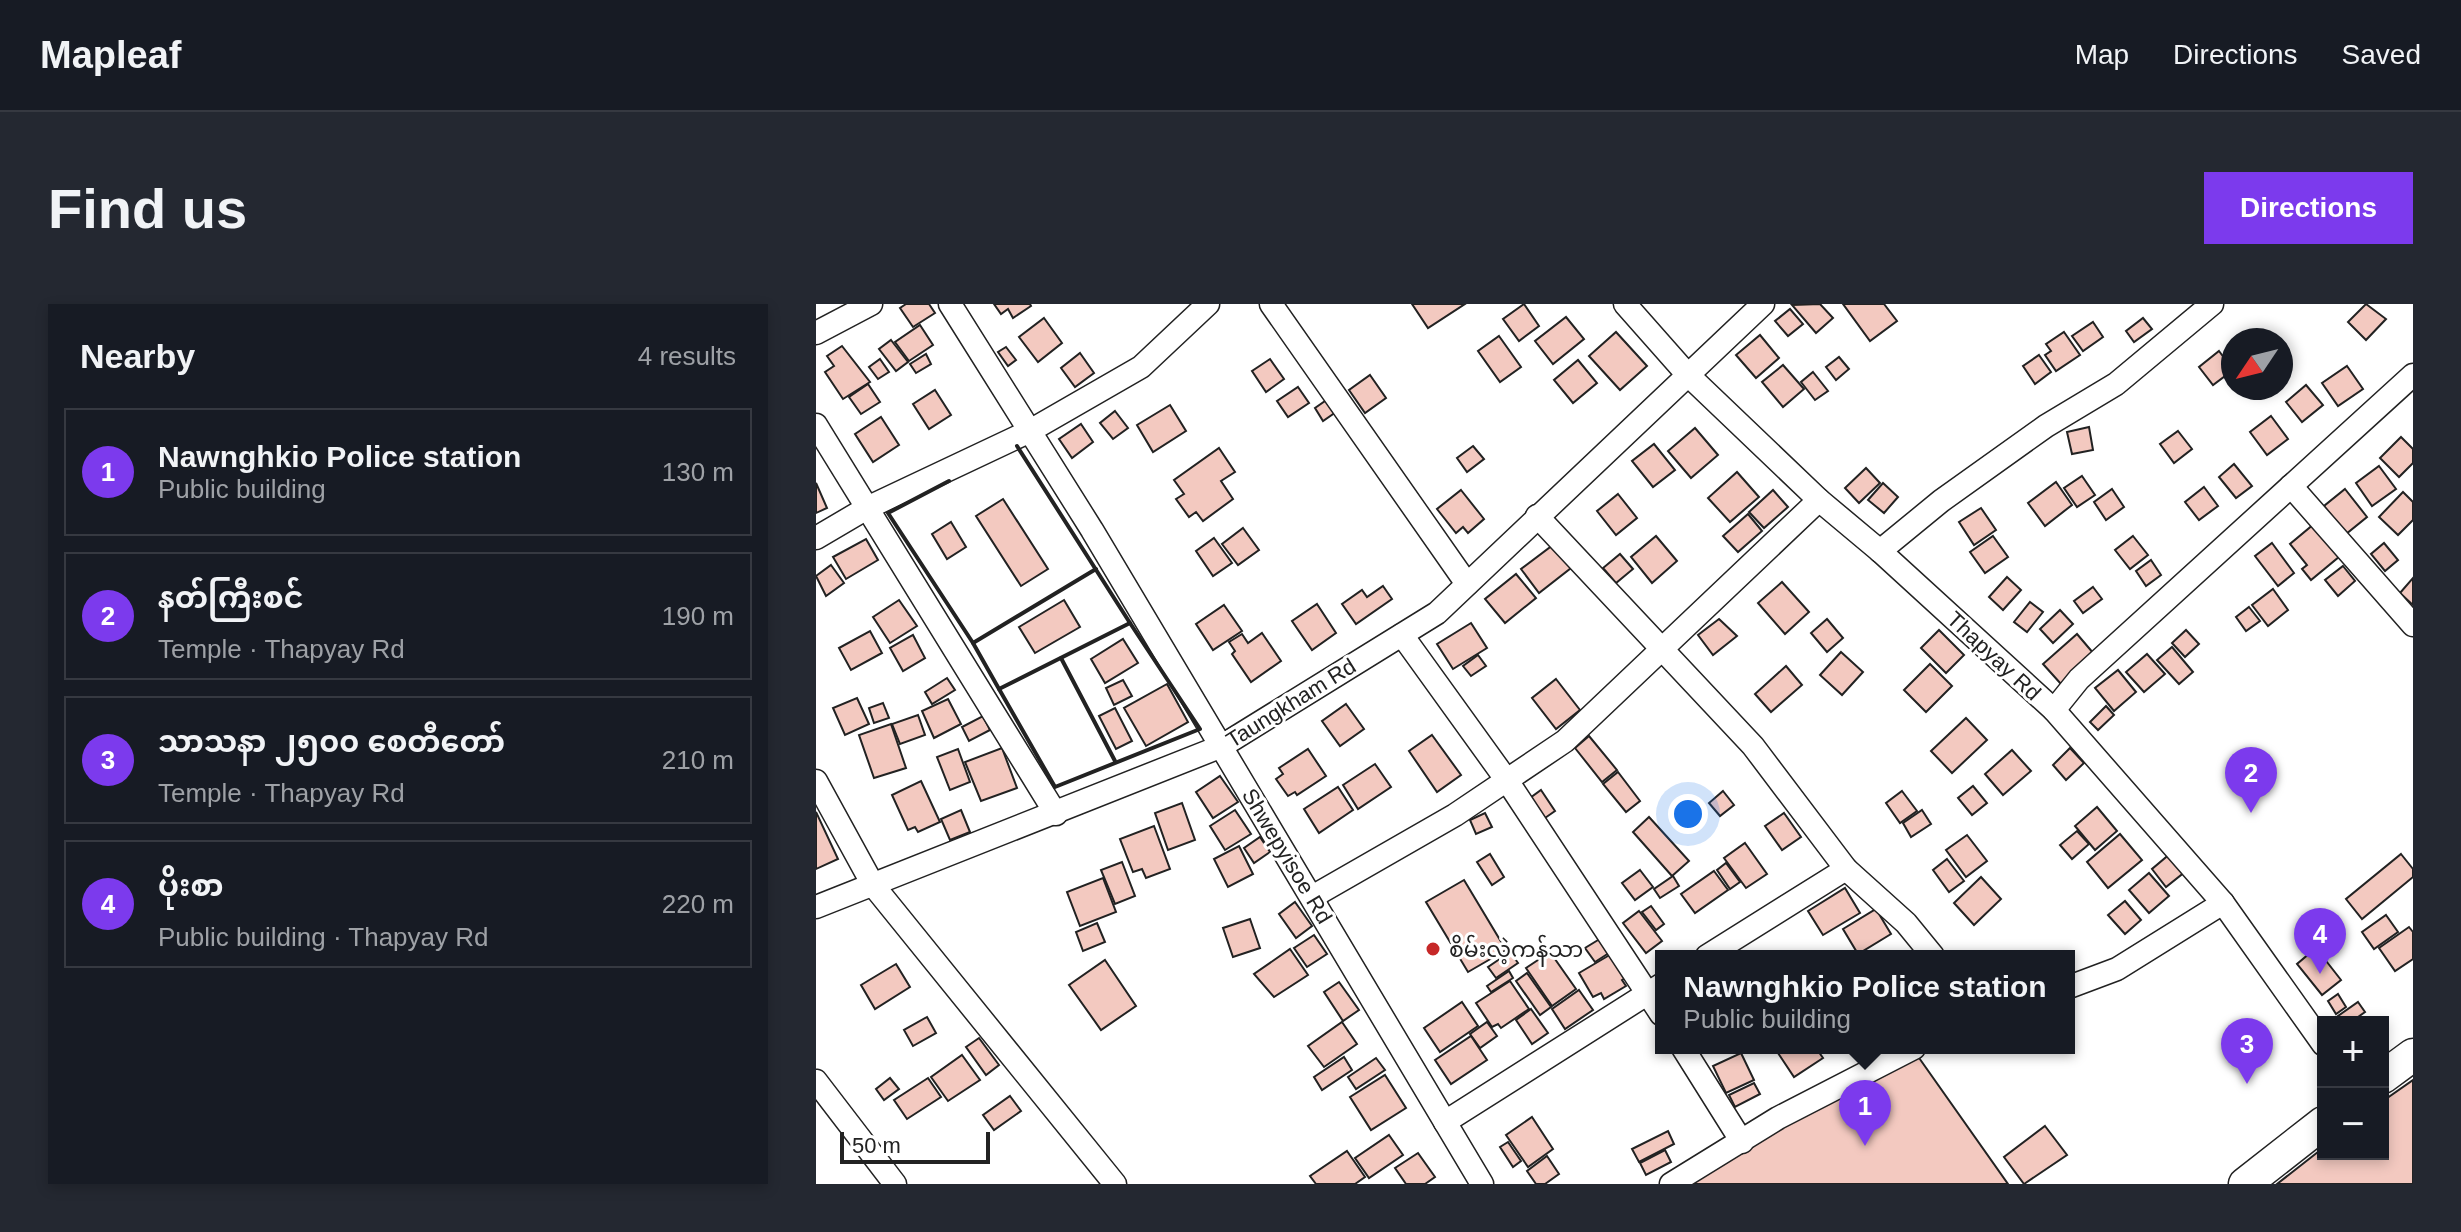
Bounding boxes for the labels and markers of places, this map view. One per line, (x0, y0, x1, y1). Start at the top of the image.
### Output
pin: 2 (2225, 747, 2277, 813)
pin: 4 (2294, 908, 2346, 974)
place label: စိမ်းလဲ့ကန်သာ (1449, 934, 1583, 967)
marker: စိမ်းလဲ့ကန်သာ (1424, 940, 1442, 958)
pin: 3 (2221, 1018, 2273, 1084)
pin: 1 (1839, 1080, 1891, 1146)

